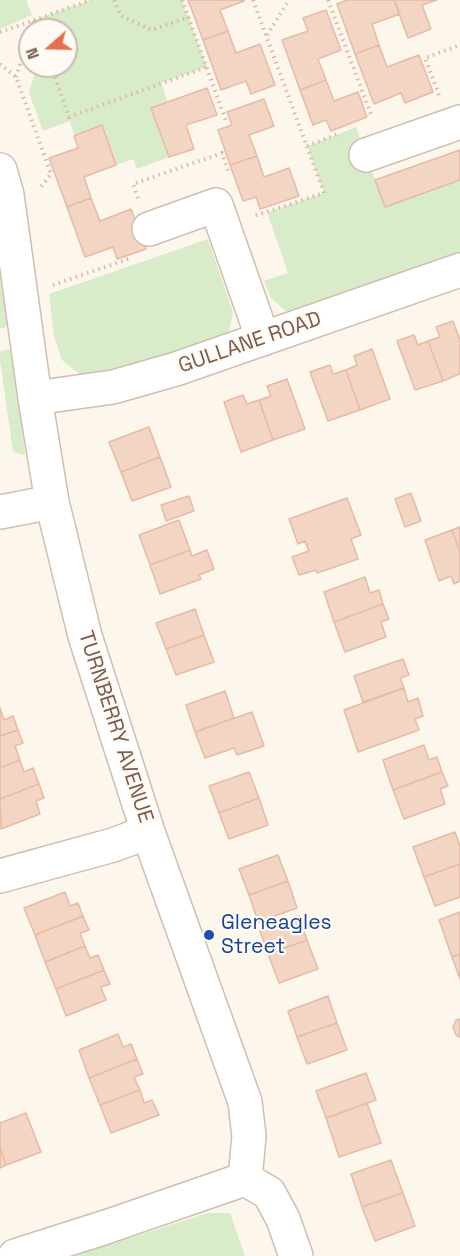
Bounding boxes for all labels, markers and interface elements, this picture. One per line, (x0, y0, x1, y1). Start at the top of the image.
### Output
north arrow (18, 18, 78, 78)
text: N (21, 45, 44, 62)
street label: GULLANE ROAD (175, 307, 325, 379)
street label: TURNBERRY AVENUE (72, 628, 158, 826)
place label: Gleneagles Street (221, 910, 332, 960)
marker: Gleneagles Street (202, 928, 216, 942)

